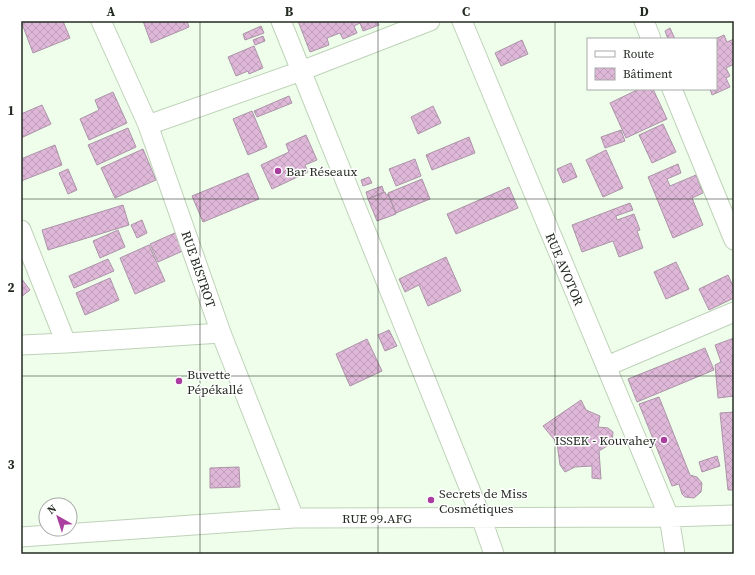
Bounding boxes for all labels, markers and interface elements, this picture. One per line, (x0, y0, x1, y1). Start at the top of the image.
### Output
text: A (107, 3, 116, 20)
text: B (285, 3, 294, 20)
text: C (462, 3, 470, 20)
text: D (639, 3, 649, 20)
legend (587, 38, 717, 90)
text: Route (623, 46, 654, 62)
text: Bâtiment (623, 66, 672, 82)
text: 1 (7, 102, 15, 119)
place label: Bar Réseaux (286, 163, 358, 180)
marker: Bar Réseaux (273, 166, 283, 176)
street label: RUE BISTROT (177, 228, 220, 310)
street label: RUE AVOTOR (542, 230, 588, 309)
text: 2 (7, 279, 15, 296)
place label: Buvette Pépékallé (187, 366, 243, 398)
marker: Buvette Pépékallé (174, 376, 184, 386)
place label: ISSEK - Kouvahey (555, 432, 656, 449)
marker: ISSEK - Kouvahey (659, 435, 669, 445)
text: 3 (7, 456, 15, 473)
place label: Secrets de Miss Cosmétiques (439, 485, 528, 517)
marker: Secrets de Miss Cosmétiques (426, 495, 436, 505)
north arrow (38, 497, 78, 537)
text: N (44, 501, 60, 518)
street label: RUE 99.AFG (342, 510, 412, 527)

